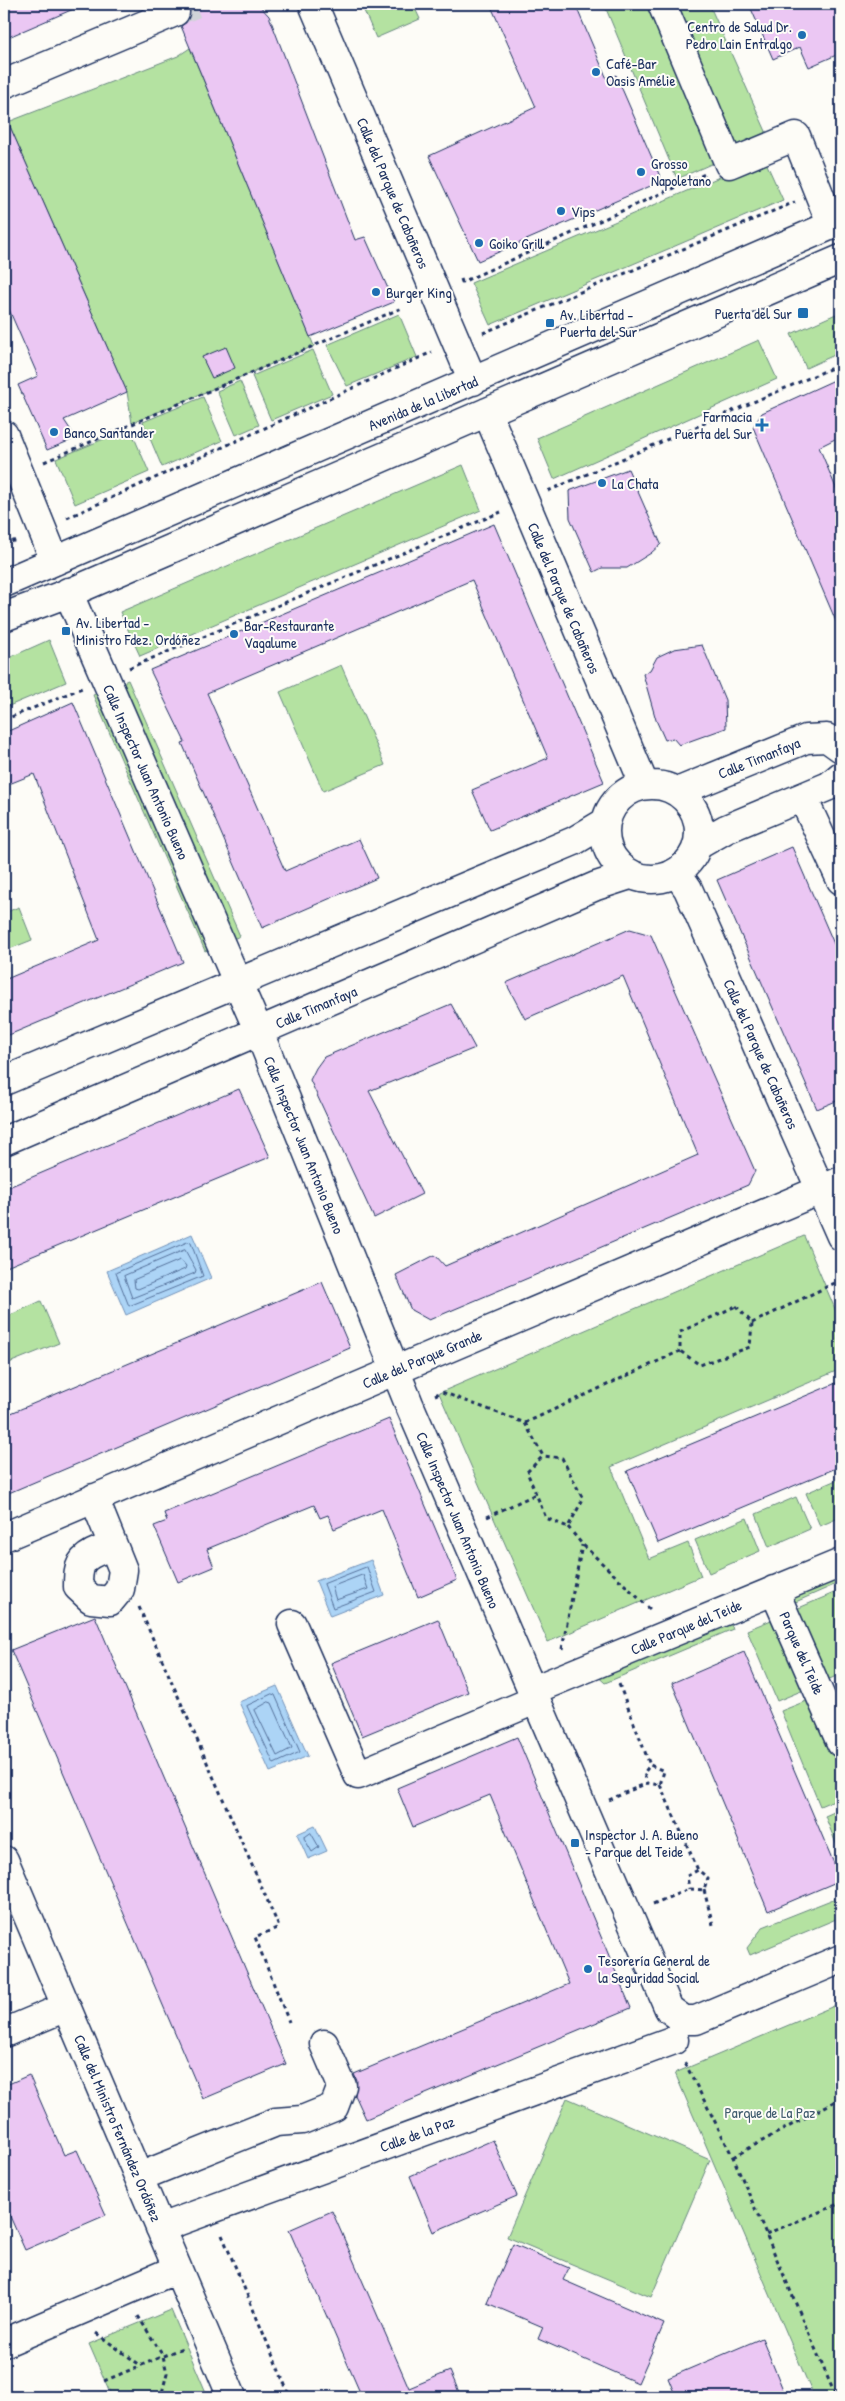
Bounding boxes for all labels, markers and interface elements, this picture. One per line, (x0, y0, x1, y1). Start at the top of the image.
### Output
place label: Centro de Salud Dr. Pedro Lain Entralgo (686, 16, 792, 54)
marker: Centro de Salud Dr. Pedro Lain Entralgo (796, 29, 808, 41)
place label: Café-Bar Oasis Amélie (606, 53, 675, 91)
marker: Café-Bar Oasis Amélie (590, 66, 602, 78)
street label: Calle del Parque de Cabañeros (352, 114, 434, 272)
place label: Grosso Napoletano (651, 153, 711, 191)
marker: Grosso Napoletano (635, 166, 647, 178)
place label: Vips (571, 201, 595, 222)
marker: Vips (555, 205, 567, 217)
place label: Goiko Grill (489, 233, 545, 254)
marker: Goiko Grill (473, 237, 485, 249)
place label: Burger King (386, 282, 452, 303)
marker: Burger King (370, 286, 382, 298)
place label: Puerta del Sur (715, 303, 792, 324)
place label: Av. Libertad - Puerta del Sur (560, 304, 638, 342)
marker: Puerta del Sur (796, 306, 810, 320)
marker: Av. Libertad - Puerta del Sur (544, 317, 556, 329)
street label: Avenida de la Libertad (365, 370, 481, 436)
place label: Farmacia Puerta del Sur (675, 406, 752, 444)
marker: Farmacia Puerta del Sur (756, 419, 768, 431)
place label: Banco Santander (64, 422, 155, 443)
marker: Banco Santander (48, 426, 60, 438)
place label: La Chata (612, 473, 658, 494)
marker: La Chata (596, 477, 608, 489)
street label: Calle del Parque de Cabañeros (523, 519, 605, 677)
place label: Av. Libertad - Ministro Fdez. Ordóñez (76, 612, 201, 650)
place label: Bar-Restaurante Vagalume (244, 615, 335, 653)
marker: Av. Libertad - Ministro Fdez. Ordóñez (60, 625, 72, 637)
marker: Bar-Restaurante Vagalume (228, 628, 240, 640)
street label: Calle Inspector Juan Antonio Bueno (98, 681, 194, 863)
street label: Calle Timanfaya (715, 732, 803, 784)
street label: Calle del Parque de Cabañeros (718, 976, 804, 1133)
street label: Calle Timanfaya (272, 980, 360, 1034)
street label: Calle Inspector Juan Antonio Bueno (259, 1053, 349, 1237)
street label: Calle del Parque Grande (359, 1324, 485, 1394)
street label: Calle Inspector Juan Antonio Bueno (411, 1429, 505, 1611)
street label: Calle Parque del Teide (627, 1594, 745, 1660)
street label: Parque del Teide (774, 1608, 830, 1698)
place label: Inspector J. A. Bueno - Parque del Teide (585, 1824, 698, 1862)
marker: Inspector J. A. Bueno - Parque del Teide (569, 1837, 581, 1849)
place label: Tesorería General de la Seguridad Social (598, 1950, 710, 1988)
marker: Tesorería General de la Seguridad Social (582, 1963, 594, 1975)
street label: Calle del Ministro Fernández Ordóñez (69, 2031, 167, 2225)
park label: Parque de La Paz (725, 2102, 816, 2123)
street label: Calle de la Paz (377, 2111, 458, 2157)

